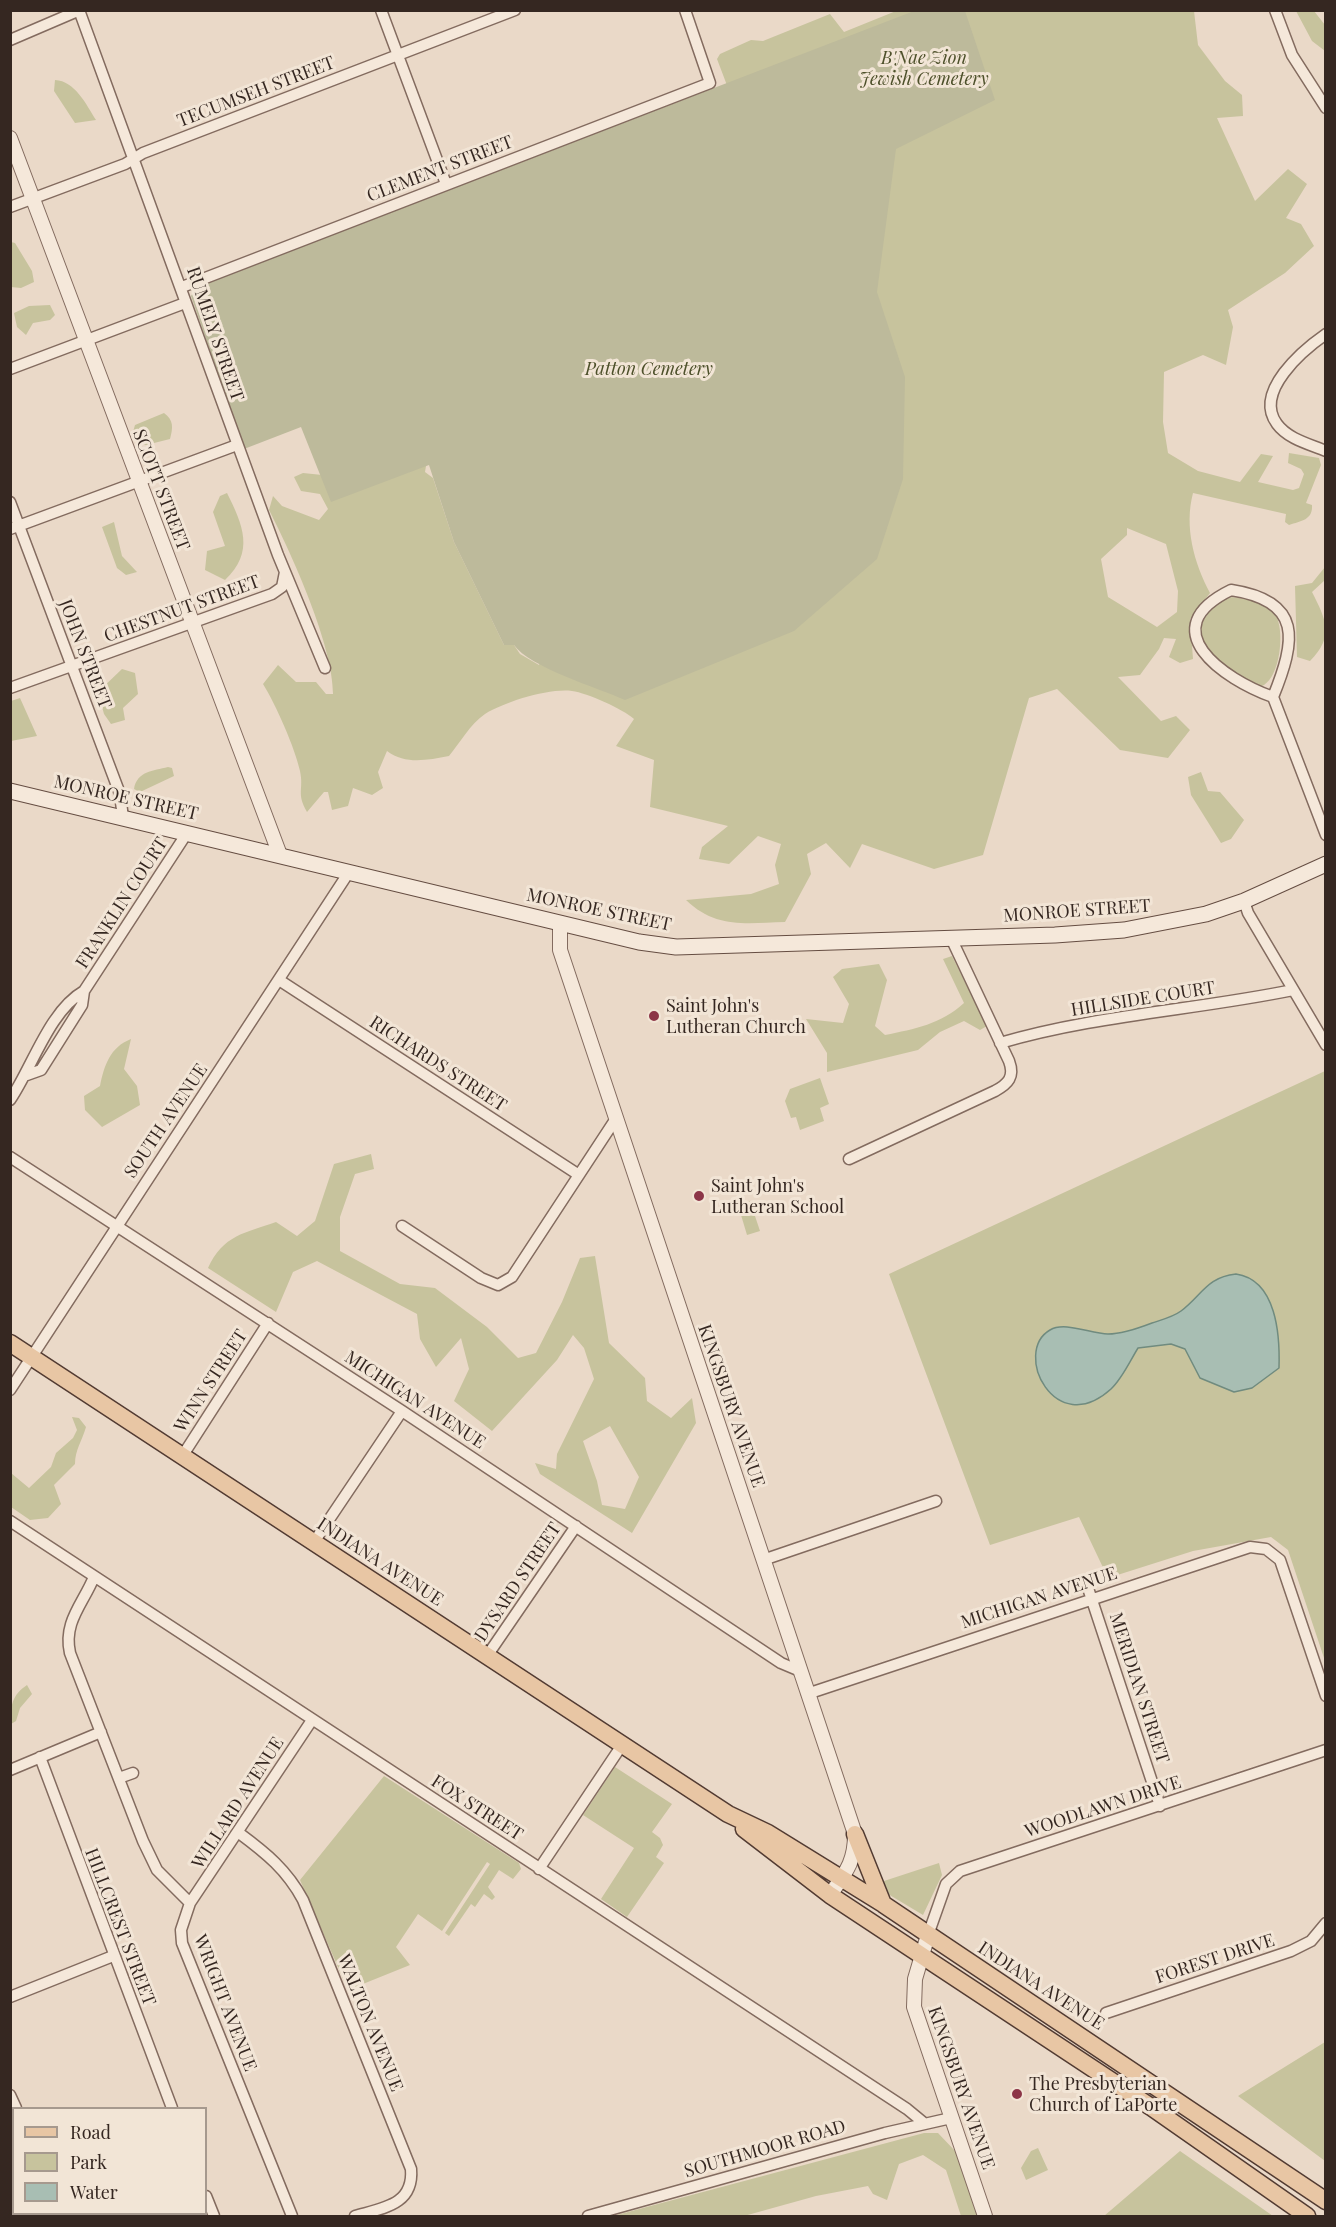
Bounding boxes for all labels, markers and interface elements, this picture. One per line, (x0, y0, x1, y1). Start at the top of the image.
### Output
park label: B'Nae Zion Jewish Cemetery (859, 47, 989, 90)
street label: TECUMSEH STREET (174, 52, 338, 132)
street label: CLEMENT STREET (364, 131, 516, 207)
street label: RUMELY STREET (182, 264, 248, 404)
park label: Patton Cemetery (585, 358, 713, 380)
street label: SCOTT STREET (128, 426, 194, 554)
street label: CHESTNUT STREET (101, 571, 263, 647)
street label: JOHN STREET (54, 596, 116, 712)
street label: MONROE STREET (52, 771, 200, 825)
street label: FRANKLIN COURT (72, 833, 172, 973)
street label: MONROE STREET (525, 884, 673, 936)
street label: MONROE STREET (1003, 895, 1151, 927)
street label: HILLSIDE COURT (1069, 977, 1217, 1021)
place label: Saint John's Lutheran Church (666, 995, 806, 1038)
marker: Saint John's Lutheran Church (647, 1009, 661, 1023)
street label: RICHARDS STREET (365, 1012, 511, 1116)
street label: SOUTH AVENUE (120, 1060, 212, 1182)
place label: Saint John's Lutheran School (711, 1175, 844, 1218)
marker: Saint John's Lutheran School (692, 1189, 706, 1203)
street label: KINGSBURY AVENUE (693, 1322, 769, 1490)
street label: WINN STREET (170, 1326, 252, 1436)
street label: MICHIGAN AVENUE (341, 1347, 489, 1453)
street label: INDIANA AVENUE (313, 1513, 447, 1611)
street label: DYSARD STREET (470, 1518, 566, 1646)
street label: MICHIGAN AVENUE (958, 1563, 1120, 1633)
street label: MERIDIAN STREET (1104, 1610, 1174, 1766)
street label: WILLARD AVENUE (187, 1733, 289, 1873)
street label: FOX STREET (427, 1770, 527, 1846)
street label: WOODLAWN DRIVE (1022, 1772, 1184, 1842)
street label: HILLCREST STREET (80, 1845, 160, 2009)
street label: FOREST DRIVE (1153, 1930, 1277, 1988)
street label: WRIGHT AVENUE (189, 1932, 261, 2074)
street label: INDIANA AVENUE (974, 1937, 1108, 2035)
street label: WALTON AVENUE (333, 1951, 407, 2095)
street label: KINGSBURY AVENUE (923, 2004, 999, 2172)
place label: The Presbyterian Church of LaPorte (1029, 2073, 1177, 2116)
marker: The Presbyterian Church of LaPorte (1010, 2087, 1024, 2101)
legend (12, 2107, 207, 2215)
street label: SOUTHMOOR ROAD (682, 2116, 848, 2182)
text: Road (70, 2120, 111, 2144)
text: Park (70, 2150, 107, 2174)
text: Water (70, 2180, 118, 2204)

